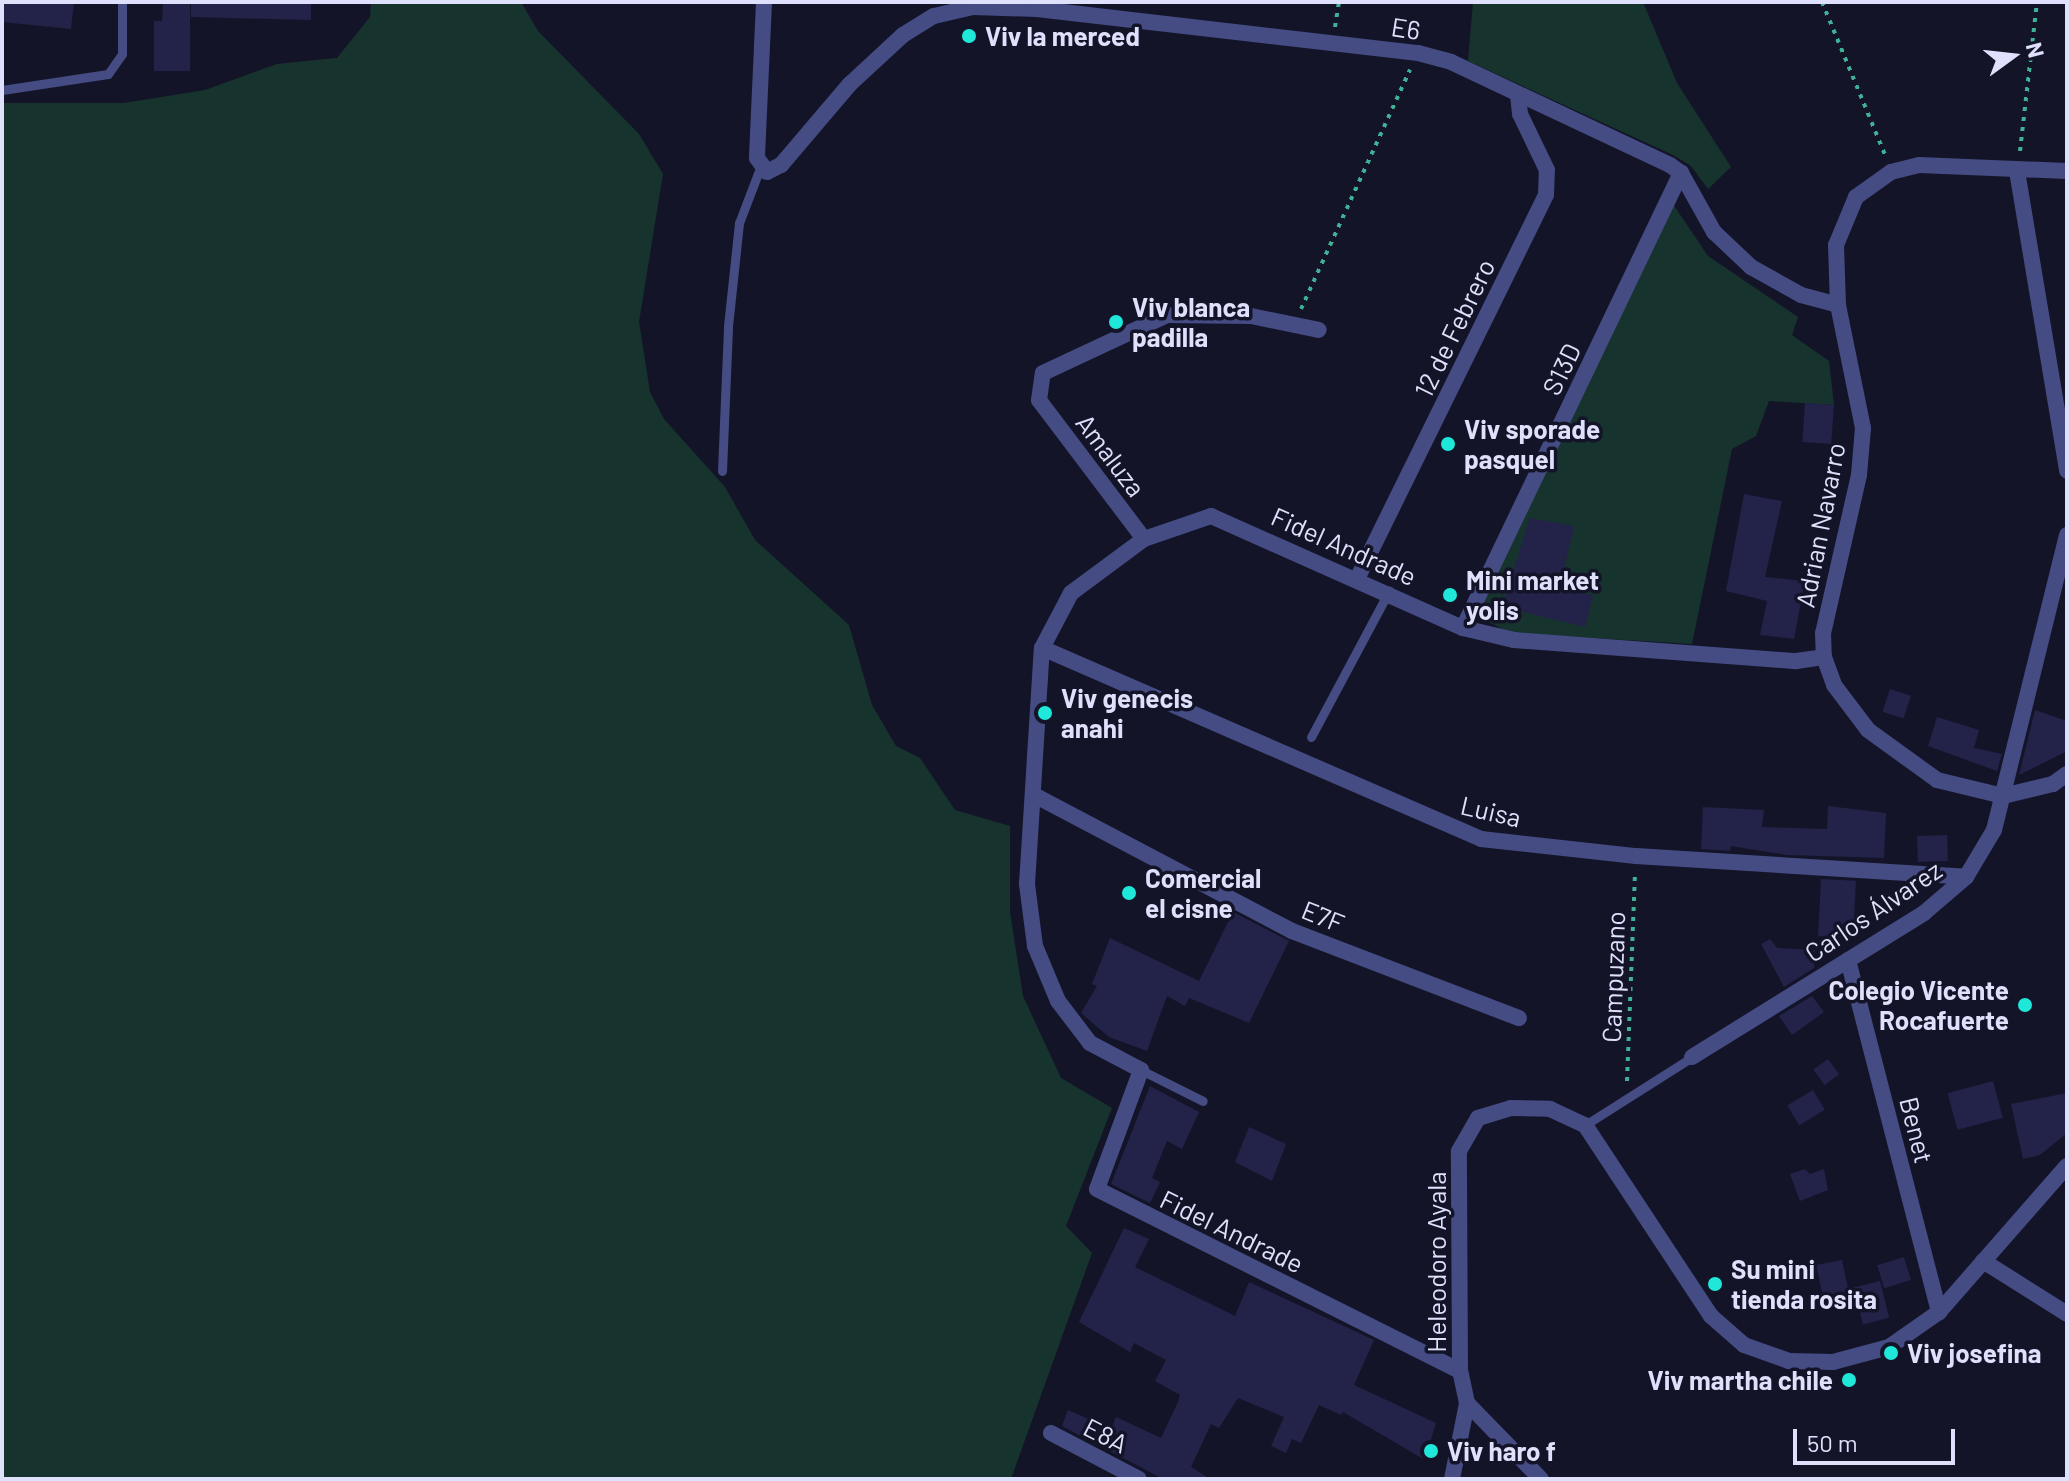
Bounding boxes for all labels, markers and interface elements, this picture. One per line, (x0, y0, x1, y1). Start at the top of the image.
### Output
street label: E6 (1389, 10, 1423, 46)
north arrow (1973, 16, 2053, 96)
place label: Viv la merced (985, 20, 1140, 52)
marker: Viv la merced (960, 27, 978, 45)
text: N (2022, 39, 2051, 60)
street label: 12 de Febrero (1407, 254, 1501, 402)
place label: Viv blanca padilla (1132, 291, 1250, 352)
marker: Viv blanca padilla (1107, 313, 1125, 331)
street label: S13D (1535, 338, 1587, 400)
street label: Amaluza (1070, 408, 1152, 502)
place label: Viv sporade pasquel (1464, 413, 1600, 474)
marker: Viv sporade pasquel (1439, 435, 1457, 453)
street label: Adrian Navarro (1789, 440, 1851, 610)
street label: Fidel Andrade (1267, 500, 1421, 592)
place label: Mini market yolis (1466, 564, 1599, 626)
marker: Mini market yolis (1441, 586, 1459, 604)
place label: Viv genecis anahi (1061, 682, 1193, 744)
marker: Viv genecis anahi (1036, 704, 1054, 722)
street label: Luisa (1458, 789, 1524, 833)
street label: Carlos Álvarez (1799, 854, 1947, 968)
place label: Comercial el cisne (1145, 862, 1261, 924)
marker: Comercial el cisne (1120, 884, 1138, 902)
street label: E7F (1297, 894, 1349, 938)
street label: Campuzano (1595, 911, 1631, 1043)
place label: Colegio Vicente Rocafuerte (1829, 974, 2009, 1036)
marker: Colegio Vicente Rocafuerte (2016, 996, 2034, 1014)
street label: Benet (1894, 1094, 1940, 1166)
street label: Heleodoro Ayala (1420, 1171, 1452, 1353)
street label: Fidel Andrade (1155, 1183, 1309, 1279)
place label: Su mini tienda rosita (1731, 1253, 1877, 1314)
marker: Su mini tienda rosita (1706, 1275, 1724, 1293)
place label: Viv josefina (1907, 1337, 2041, 1369)
marker: Viv josefina (1882, 1344, 1900, 1362)
place label: Viv martha chile (1648, 1364, 1833, 1396)
marker: Viv martha chile (1840, 1371, 1858, 1389)
street label: E8A (1079, 1411, 1133, 1459)
scale bar (1797, 1413, 1959, 1463)
text: 50 m (1807, 1428, 1858, 1457)
place label: Viv haro f (1447, 1435, 1556, 1467)
marker: Viv haro f (1422, 1442, 1440, 1460)

